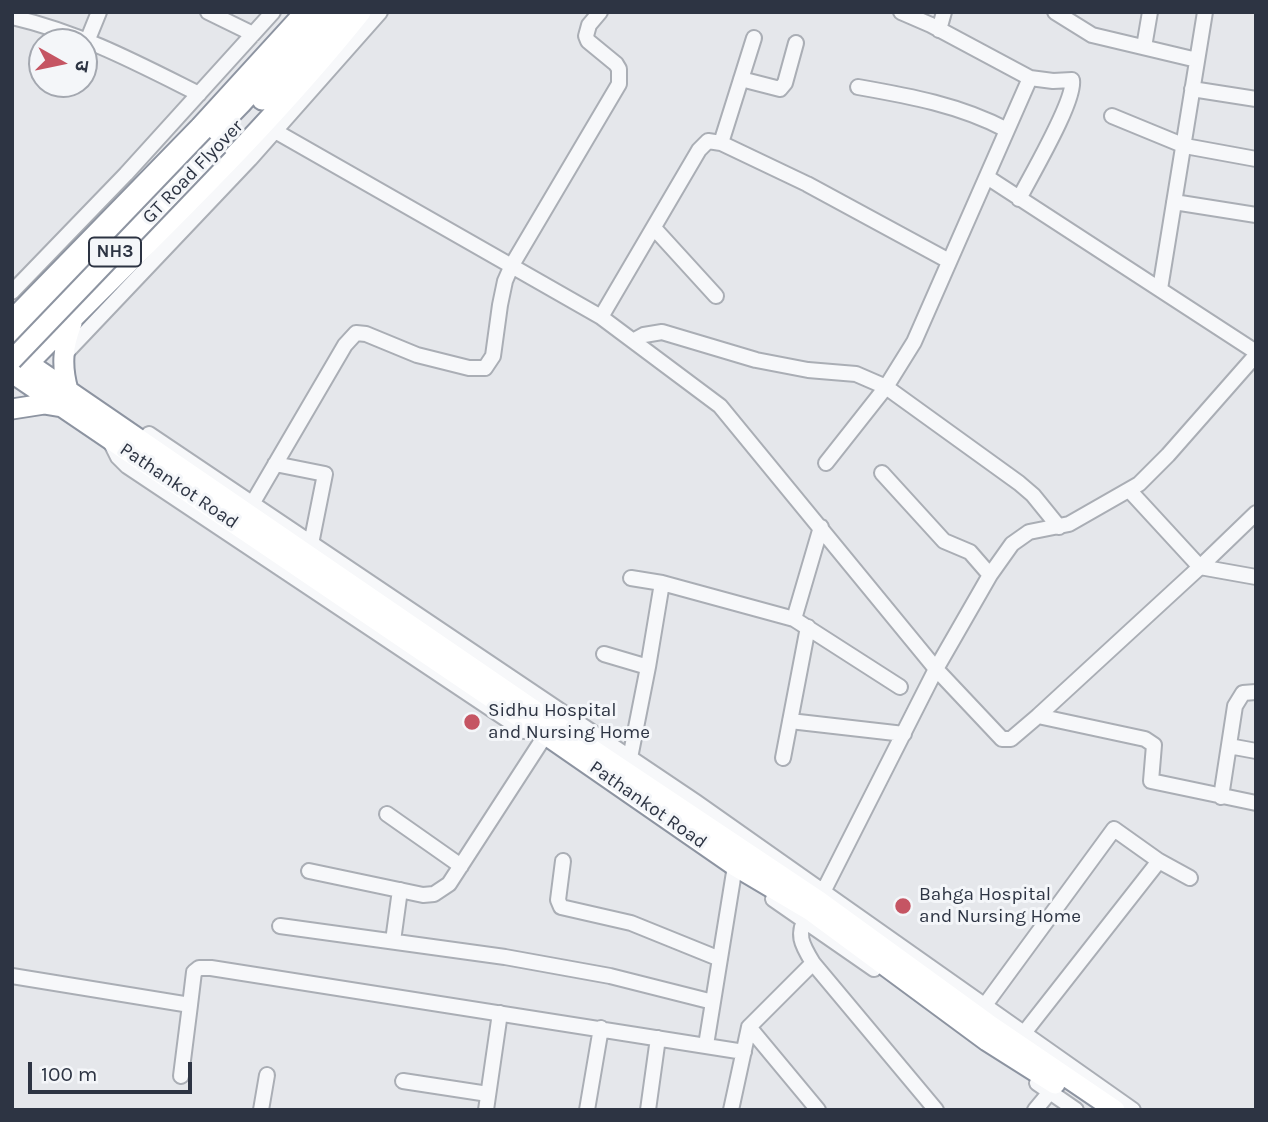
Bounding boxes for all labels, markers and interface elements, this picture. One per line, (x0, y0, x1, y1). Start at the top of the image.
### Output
north arrow (28, 28, 98, 98)
text: उ (70, 59, 94, 73)
street label: GT Road Flyover (138, 115, 248, 229)
road number: NH3 (89, 238, 141, 266)
street label: Pathankot Road (115, 438, 243, 534)
place label: Sidhu Hospital and Nursing Home (488, 700, 650, 744)
marker: Sidhu Hospital and Nursing Home (462, 712, 482, 732)
street label: Pathankot Road (585, 756, 711, 854)
place label: Bahga Hospital and Nursing Home (919, 884, 1081, 928)
marker: Bahga Hospital and Nursing Home (893, 896, 913, 916)
scale bar (32, 1048, 196, 1092)
text: 100 m (41, 1062, 98, 1086)

